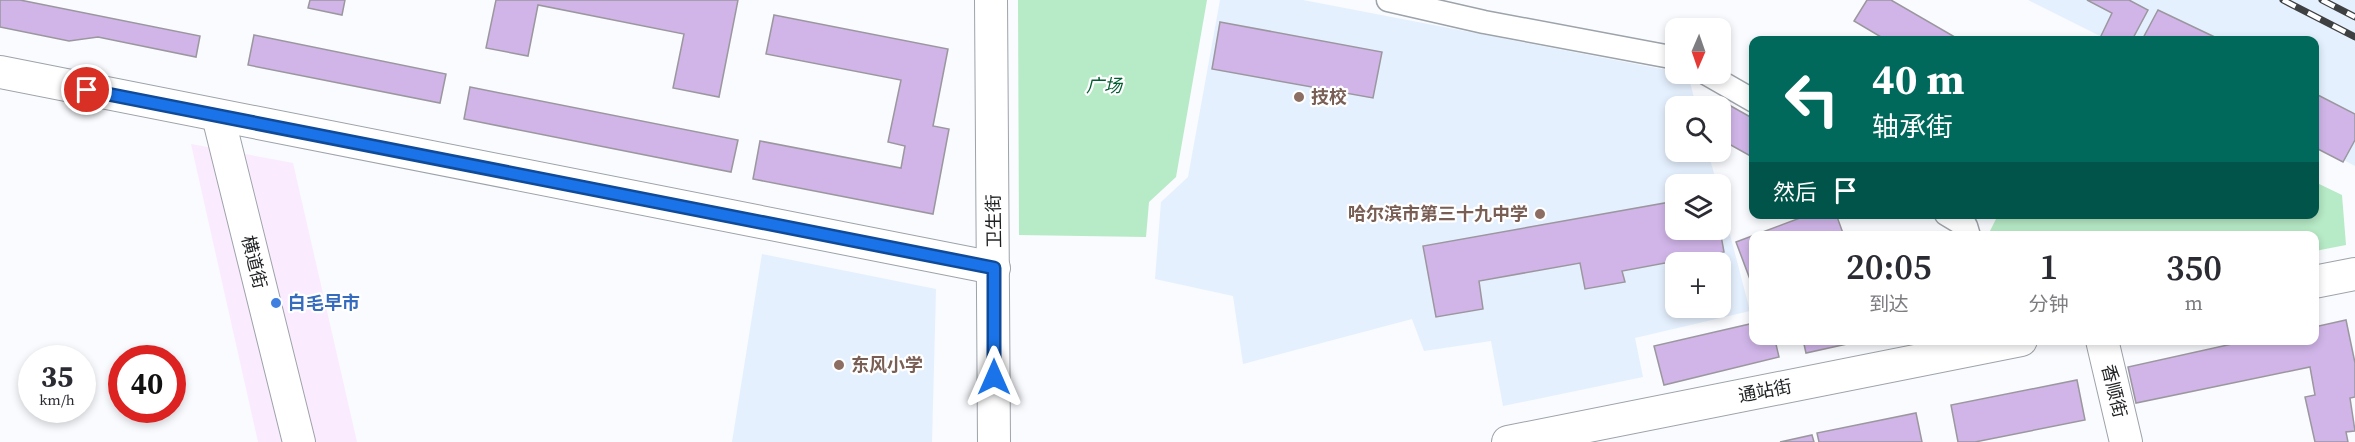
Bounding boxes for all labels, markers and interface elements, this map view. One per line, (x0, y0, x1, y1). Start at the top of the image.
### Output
north arrow (1665, 18, 1731, 84)
map controls (1665, 18, 1731, 318)
text: 40 m (1872, 50, 1965, 108)
icon: left (1773, 60, 1851, 138)
pin (61, 64, 112, 115)
icon: arrive (70, 73, 103, 106)
park label: 广场 (1086, 73, 1124, 98)
place label: 技校 (1311, 84, 1347, 109)
marker: 技校 (1292, 90, 1306, 104)
button: search (1665, 96, 1731, 162)
text: 轴承街 (1872, 108, 1953, 145)
button: layers (1665, 174, 1731, 240)
icon: arrive (1829, 174, 1862, 207)
text: 然后 (1773, 177, 1817, 207)
street label: 卫生街 (981, 194, 1006, 248)
place label: 哈尔滨市第三十九中学 (1348, 201, 1528, 226)
marker: 哈尔滨市第三十九中学 (1533, 207, 1547, 221)
street label: 横道街 (236, 233, 273, 291)
text: 20:05 (1846, 242, 1932, 291)
text: 1 (2039, 242, 2058, 291)
text: 350 (2166, 243, 2222, 292)
button: + (1665, 252, 1731, 318)
text: m (2185, 289, 2203, 317)
place label: 白毛早市 (288, 290, 360, 315)
text: 到达 (1869, 290, 1909, 318)
text: 分钟 (2029, 290, 2069, 318)
marker: 白毛早市 (269, 296, 283, 310)
speed limit sign: 40 (108, 345, 186, 423)
position arrow (962, 345, 1026, 409)
place label: 东风小学 (851, 352, 923, 377)
text: 35 (41, 356, 73, 397)
marker: 东风小学 (832, 358, 846, 372)
street label: 香顺街 (2096, 362, 2133, 420)
street label: 通站街 (1736, 373, 1794, 408)
text: km/h (39, 389, 75, 410)

